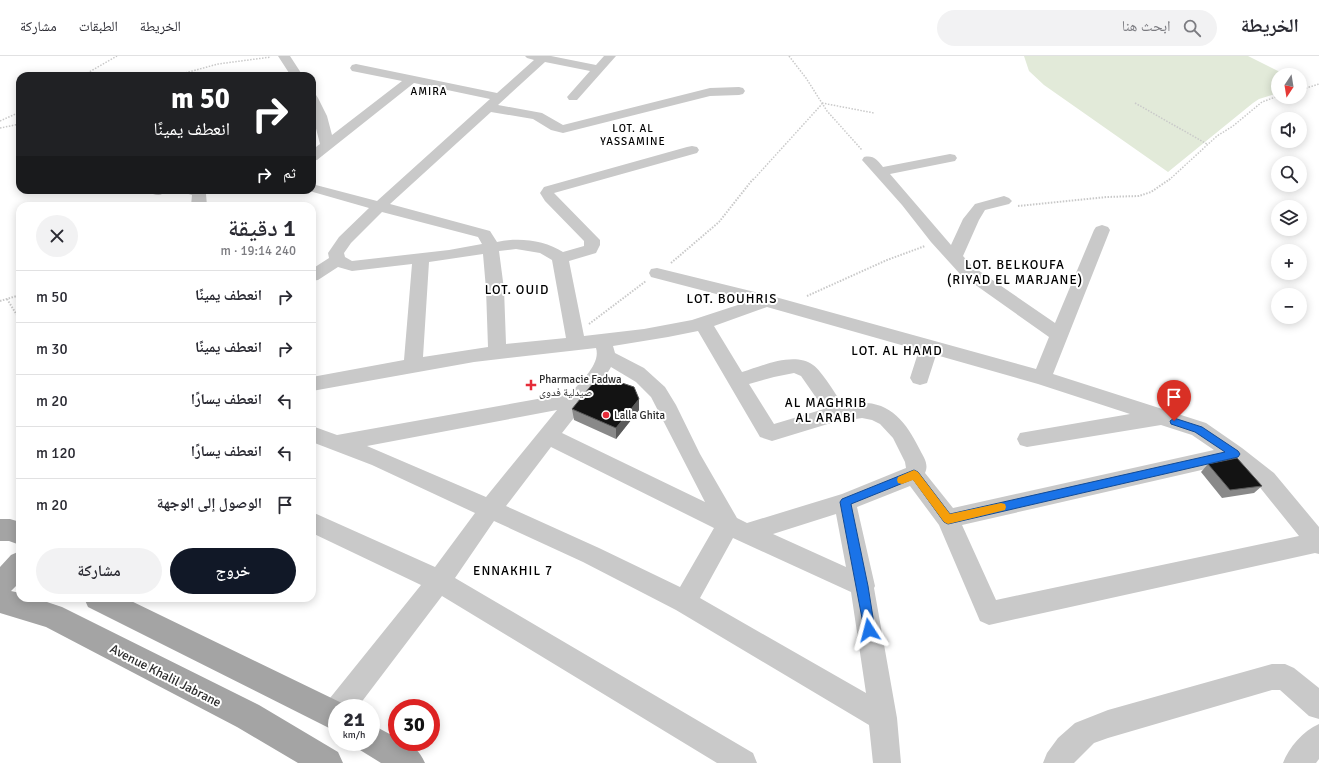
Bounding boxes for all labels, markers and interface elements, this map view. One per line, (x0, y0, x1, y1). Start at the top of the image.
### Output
search box (937, 10, 1217, 46)
text: الخريطة (1241, 14, 1299, 38)
text: ابحث هنا (1122, 17, 1171, 35)
icon: search (1181, 17, 1203, 39)
text: مشاركة (20, 18, 57, 35)
text: الطبقات (79, 18, 118, 35)
text: الخريطة (140, 18, 181, 35)
north arrow (1271, 68, 1307, 104)
map controls (1271, 68, 1307, 324)
text: 50 m (171, 82, 230, 116)
district label: AMIRA (410, 85, 448, 98)
icon: right (244, 88, 296, 140)
button: sound (1271, 112, 1307, 148)
text: انعطف يمينًا (153, 118, 230, 140)
district label: LOT. AL YASSAMINE (600, 122, 666, 148)
button: search (1271, 156, 1307, 192)
icon: right (253, 164, 275, 186)
text: ثم (283, 164, 296, 182)
button: layers (1271, 200, 1307, 236)
text: 1 دقيقة (228, 213, 296, 243)
button: close (36, 215, 78, 257)
text: 240 m · 19:14 (220, 243, 296, 259)
button: + (1271, 244, 1307, 280)
district label: LOT. BELKOUFA (RIYAD EL MARJANE) (947, 257, 1083, 288)
district label: LOT. OUID (485, 282, 549, 298)
text: انعطف يمينًا (195, 286, 262, 304)
icon: right (274, 286, 296, 308)
text: 50 m (36, 288, 67, 306)
button: − (1271, 288, 1307, 324)
district label: LOT. BOUHRIS (687, 291, 777, 307)
text: انعطف يمينًا (195, 338, 262, 356)
icon: right (274, 338, 296, 360)
text: 30 m (36, 340, 67, 358)
district label: LOT. AL HAMD (851, 343, 943, 359)
place label: Pharmacie Fadwa صيدلية فدوى (539, 373, 622, 399)
marker: Pharmacie Fadwa صيدلية فدوى (526, 380, 536, 390)
pin (1157, 380, 1191, 421)
icon: arrive (1163, 386, 1185, 408)
text: انعطف يسارًا (191, 390, 262, 408)
icon: left (274, 390, 296, 412)
text: 20 m (36, 392, 67, 410)
district label: AL MAGHRIB AL ARABI (785, 395, 867, 426)
place label: Lalla Ghita (614, 409, 665, 422)
marker: Lalla Ghita (601, 410, 611, 420)
text: انعطف يسارًا (191, 442, 262, 460)
icon: left (274, 442, 296, 464)
text: 120 m (36, 444, 76, 462)
text: الوصول إلى الوجهة (157, 494, 262, 512)
icon: arrive (274, 494, 296, 516)
text: 20 m (36, 496, 67, 514)
button: مشاركة (36, 548, 162, 594)
button: خروج (170, 548, 296, 594)
district label: ENNAKHIL 7 (473, 563, 553, 579)
position arrow (848, 609, 890, 651)
street label: Avenue Khalil Jabrane (107, 641, 224, 711)
speed limit sign: 30 (388, 699, 440, 751)
text: 21 (343, 707, 365, 732)
text: km/h (343, 729, 365, 741)

